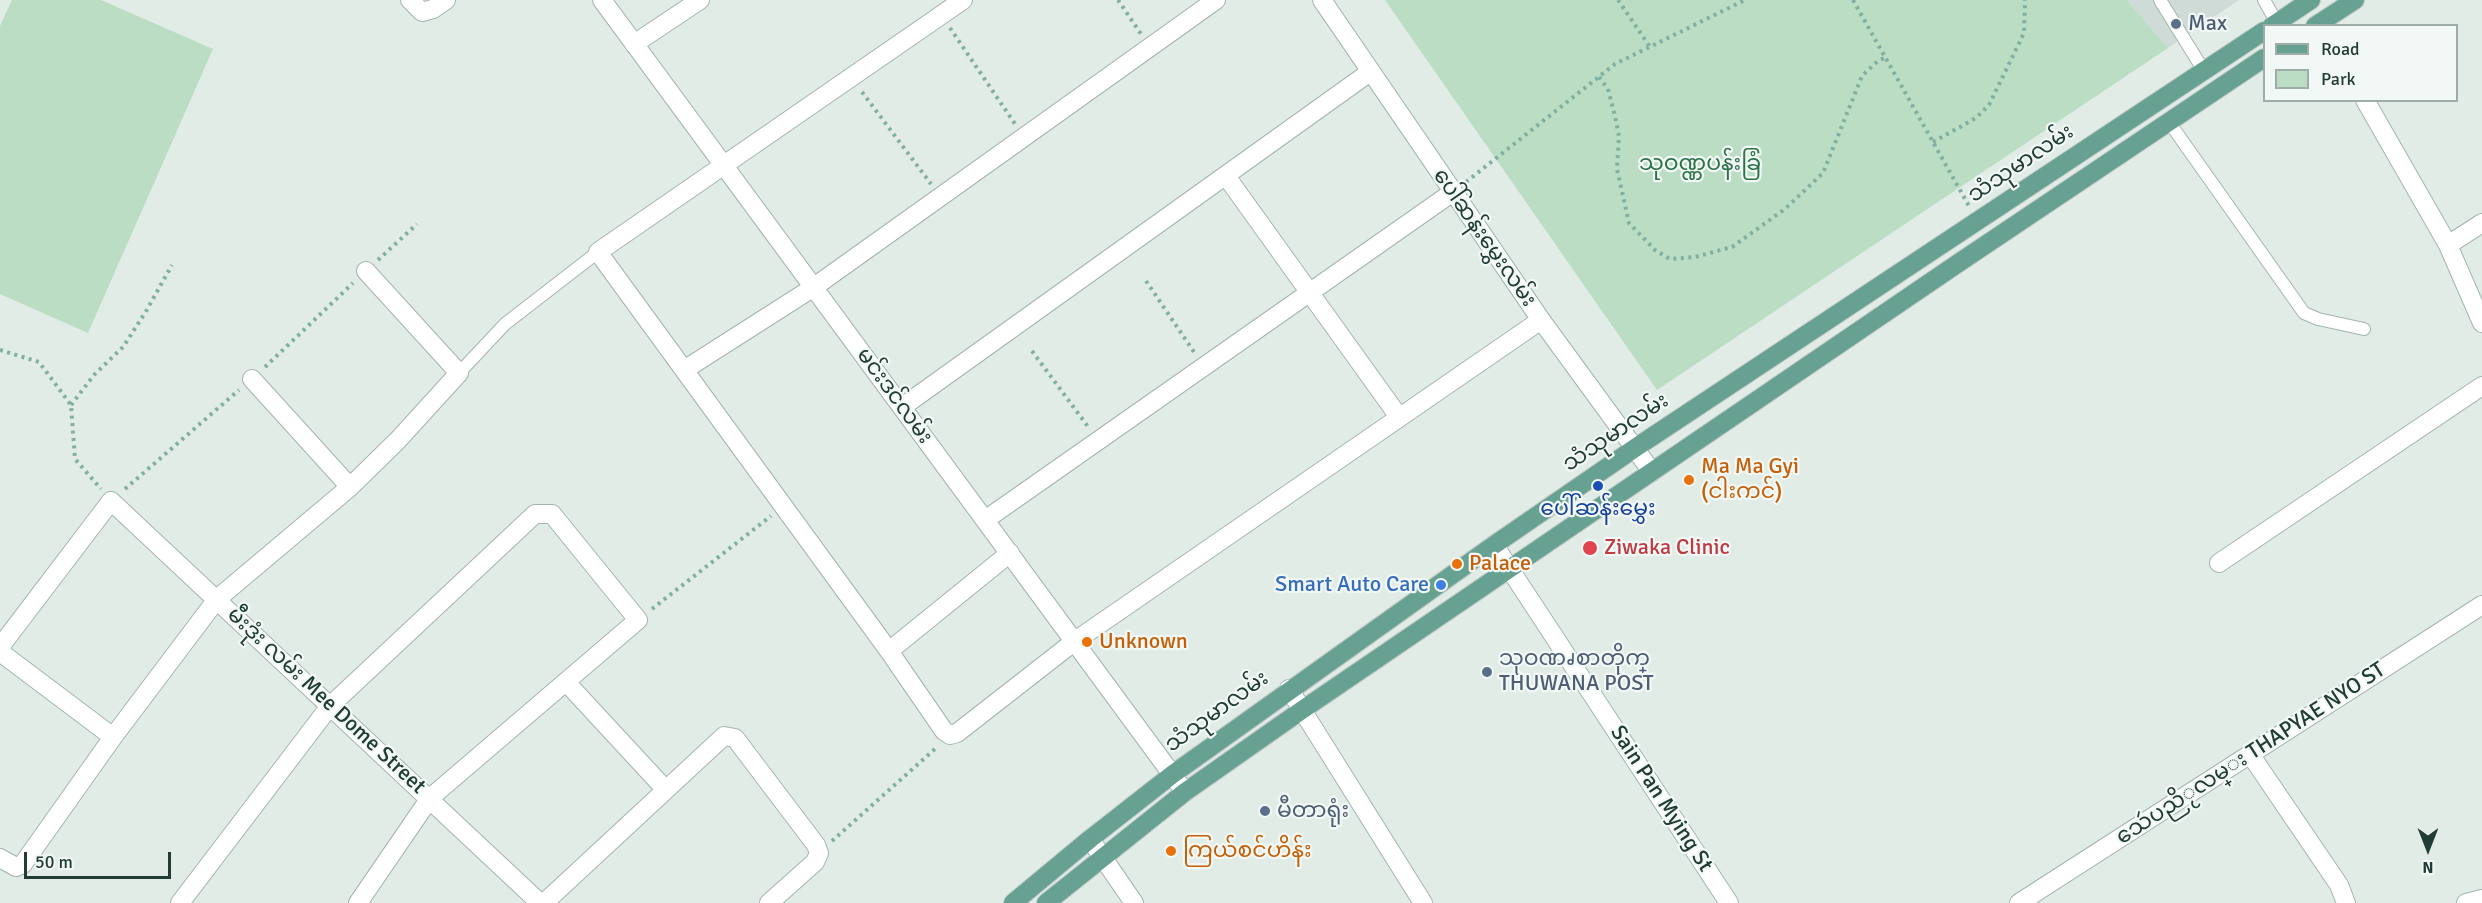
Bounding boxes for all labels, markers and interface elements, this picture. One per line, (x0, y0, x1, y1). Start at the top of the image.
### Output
place label: Max (2188, 11, 2227, 37)
marker: Max (2169, 17, 2183, 31)
legend (2263, 24, 2458, 102)
text: Road (2321, 38, 2360, 60)
text: Park (2321, 68, 2356, 90)
street label: သံသုမာလမ်း (1963, 119, 2079, 209)
park label: သုဝဏ္ဏပန်းခြံ (1639, 151, 1761, 177)
street label: ပေါ်ဆန်းမွှေးလမ်း (1427, 164, 1541, 312)
street label: မင်းဒင်လမ်း (850, 343, 938, 449)
street label: သံသုမာလမ်း (1558, 388, 1674, 478)
place label: Ma Ma Gyi (ငါးကင်) (1701, 454, 1799, 506)
marker: Ma Ma Gyi (ငါးကင်) (1682, 473, 1696, 487)
marker: ပေါ်ဆန်းမွှေး (1591, 479, 1605, 493)
place label: ပေါ်ဆန်းမွှေး (1540, 496, 1656, 522)
place label: Ziwaka Clinic (1604, 535, 1730, 561)
marker: Ziwaka Clinic (1581, 539, 1599, 557)
place label: Palace (1469, 551, 1531, 577)
marker: Palace (1450, 557, 1464, 571)
place label: Smart Auto Care (1275, 572, 1429, 598)
marker: Smart Auto Care (1434, 578, 1448, 592)
street label: မီးဒုံး လမ်း Mee Dome Street (221, 602, 431, 800)
place label: Unknown (1099, 629, 1188, 655)
marker: Unknown (1080, 635, 1094, 649)
place label: သုဝဏၧစာတိုက္ THUWANA POST (1499, 646, 1654, 698)
street label: သေဴပညိႂလမ္း THAPYAE NYO ST (2112, 657, 2390, 851)
marker: သုဝဏၧစာတိုက္ THUWANA POST (1480, 665, 1494, 679)
street label: သံသုမာလမ်း (1160, 666, 1274, 758)
street label: Sain Pan Mying St (1604, 721, 1718, 877)
place label: မီတာရုံး (1277, 798, 1349, 824)
marker: မီတာရုံး (1258, 804, 1272, 818)
north arrow (2398, 819, 2458, 879)
place label: ကြယ်စင်ဟိန်း (1183, 838, 1312, 864)
scale bar (27, 840, 174, 878)
marker: ကြယ်စင်ဟိန်း (1164, 844, 1178, 858)
text: 50 m (35, 851, 73, 873)
text: N (2422, 857, 2434, 877)

